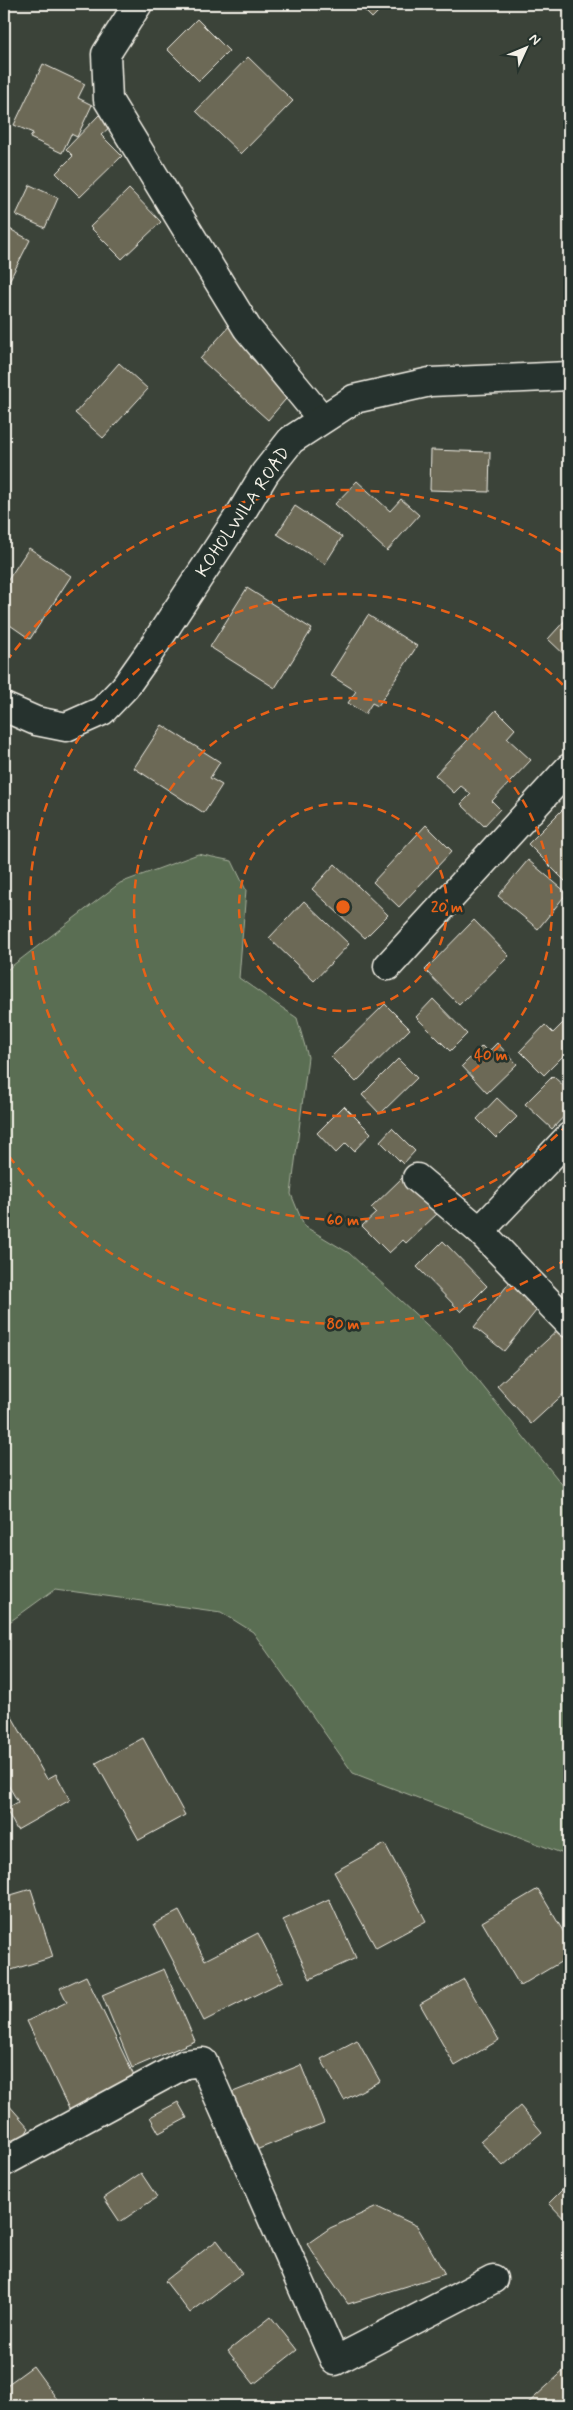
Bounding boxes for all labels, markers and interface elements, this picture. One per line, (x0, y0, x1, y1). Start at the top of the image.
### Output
north arrow (500, 22, 550, 72)
text: N (525, 30, 544, 49)
street label: KOHOLWILA ROAD (190, 442, 296, 582)
centre of rings (334, 898, 352, 916)
text: 20 m (431, 898, 463, 918)
text: 40 m (474, 1046, 508, 1066)
text: 60 m (327, 1211, 359, 1231)
text: 80 m (326, 1315, 360, 1335)

